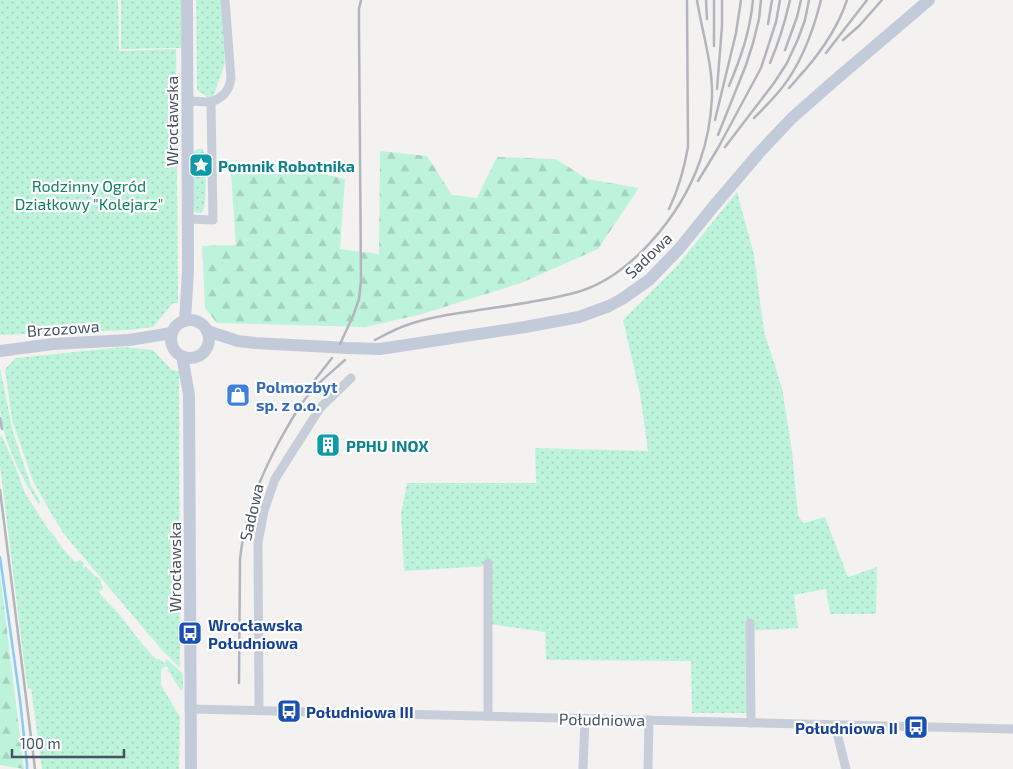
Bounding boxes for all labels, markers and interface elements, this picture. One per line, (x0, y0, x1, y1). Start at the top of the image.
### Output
street label: Wrocławska (162, 76, 181, 166)
place icon: Pomnik Robotnika (188, 152, 214, 178)
place label: Pomnik Robotnika (218, 156, 355, 175)
park label: Rodzinny Ogród Działkowy "Kolejarz" (15, 176, 163, 214)
street label: Sadowa (621, 228, 675, 282)
street label: Brzozowa (26, 316, 100, 340)
place label: Polmozbyt sp. z o.o. (256, 377, 338, 414)
shop icon: Polmozbyt sp. z o.o. (225, 382, 251, 408)
building icon: PPHU INOX (315, 432, 341, 458)
place label: PPHU INOX (346, 436, 429, 455)
street label: Sadowa (235, 482, 267, 542)
street label: Wrocławska (165, 522, 184, 612)
place label: Wrocławska Południowa (208, 615, 303, 652)
bus stop icon: Wrocławska Południowa (177, 620, 203, 646)
bus stop icon: Południowa III (276, 698, 302, 724)
place label: Południowa III (306, 702, 414, 721)
street label: Południowa (559, 709, 645, 729)
bus stop icon: Południowa II (903, 714, 929, 740)
place label: Południowa II (795, 718, 898, 737)
scale bar (12, 726, 125, 758)
text: 100 m (20, 734, 61, 752)

